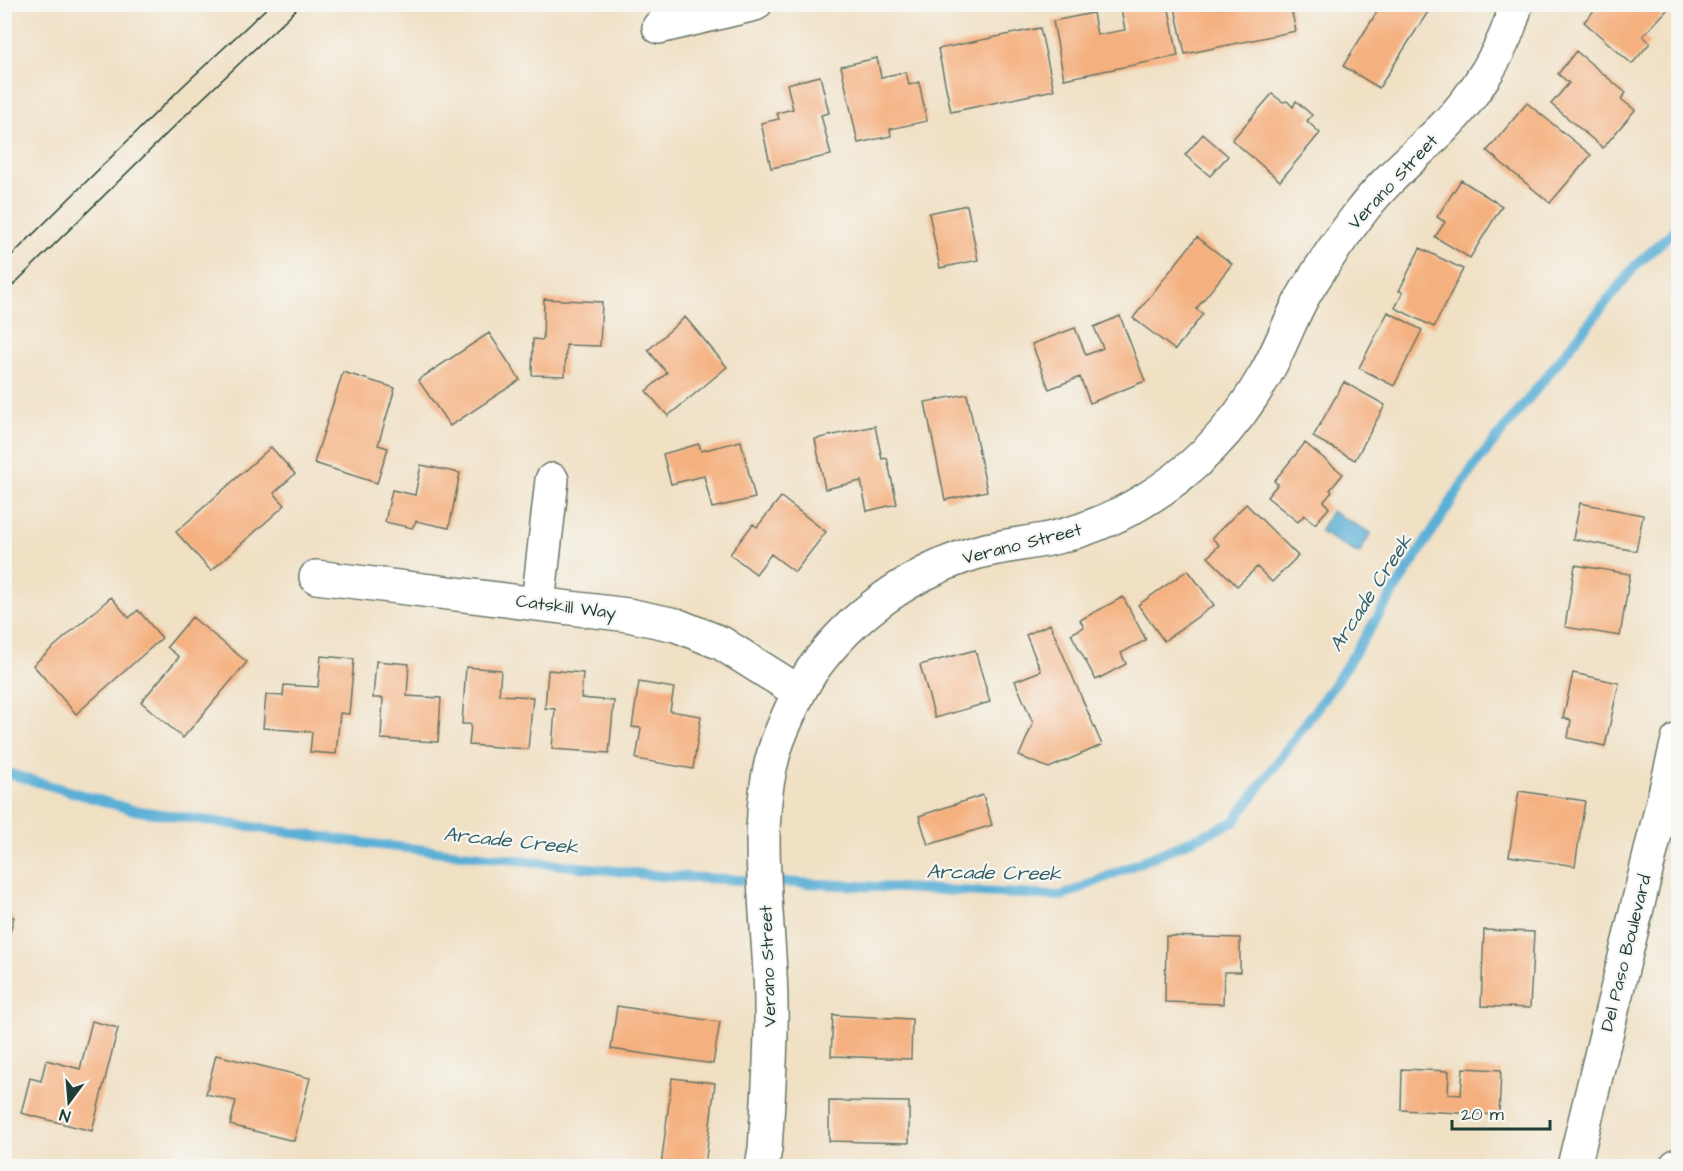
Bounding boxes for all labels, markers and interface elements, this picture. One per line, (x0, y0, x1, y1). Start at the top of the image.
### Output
street label: Verano Street (1342, 128, 1444, 235)
street label: Verano Street (960, 517, 1085, 571)
water label: Arcade Creek (1323, 528, 1420, 657)
street label: Catskill Way (514, 588, 618, 627)
water label: Arcade Creek (442, 820, 580, 862)
water label: Arcade Creek (926, 858, 1062, 888)
street label: Del Paso Boulevard (1594, 872, 1658, 1034)
street label: Verano Street (753, 904, 783, 1027)
north arrow (39, 1072, 99, 1132)
scale bar (1452, 1093, 1550, 1131)
text: 20 m (1461, 1102, 1504, 1127)
text: N (57, 1104, 73, 1127)

